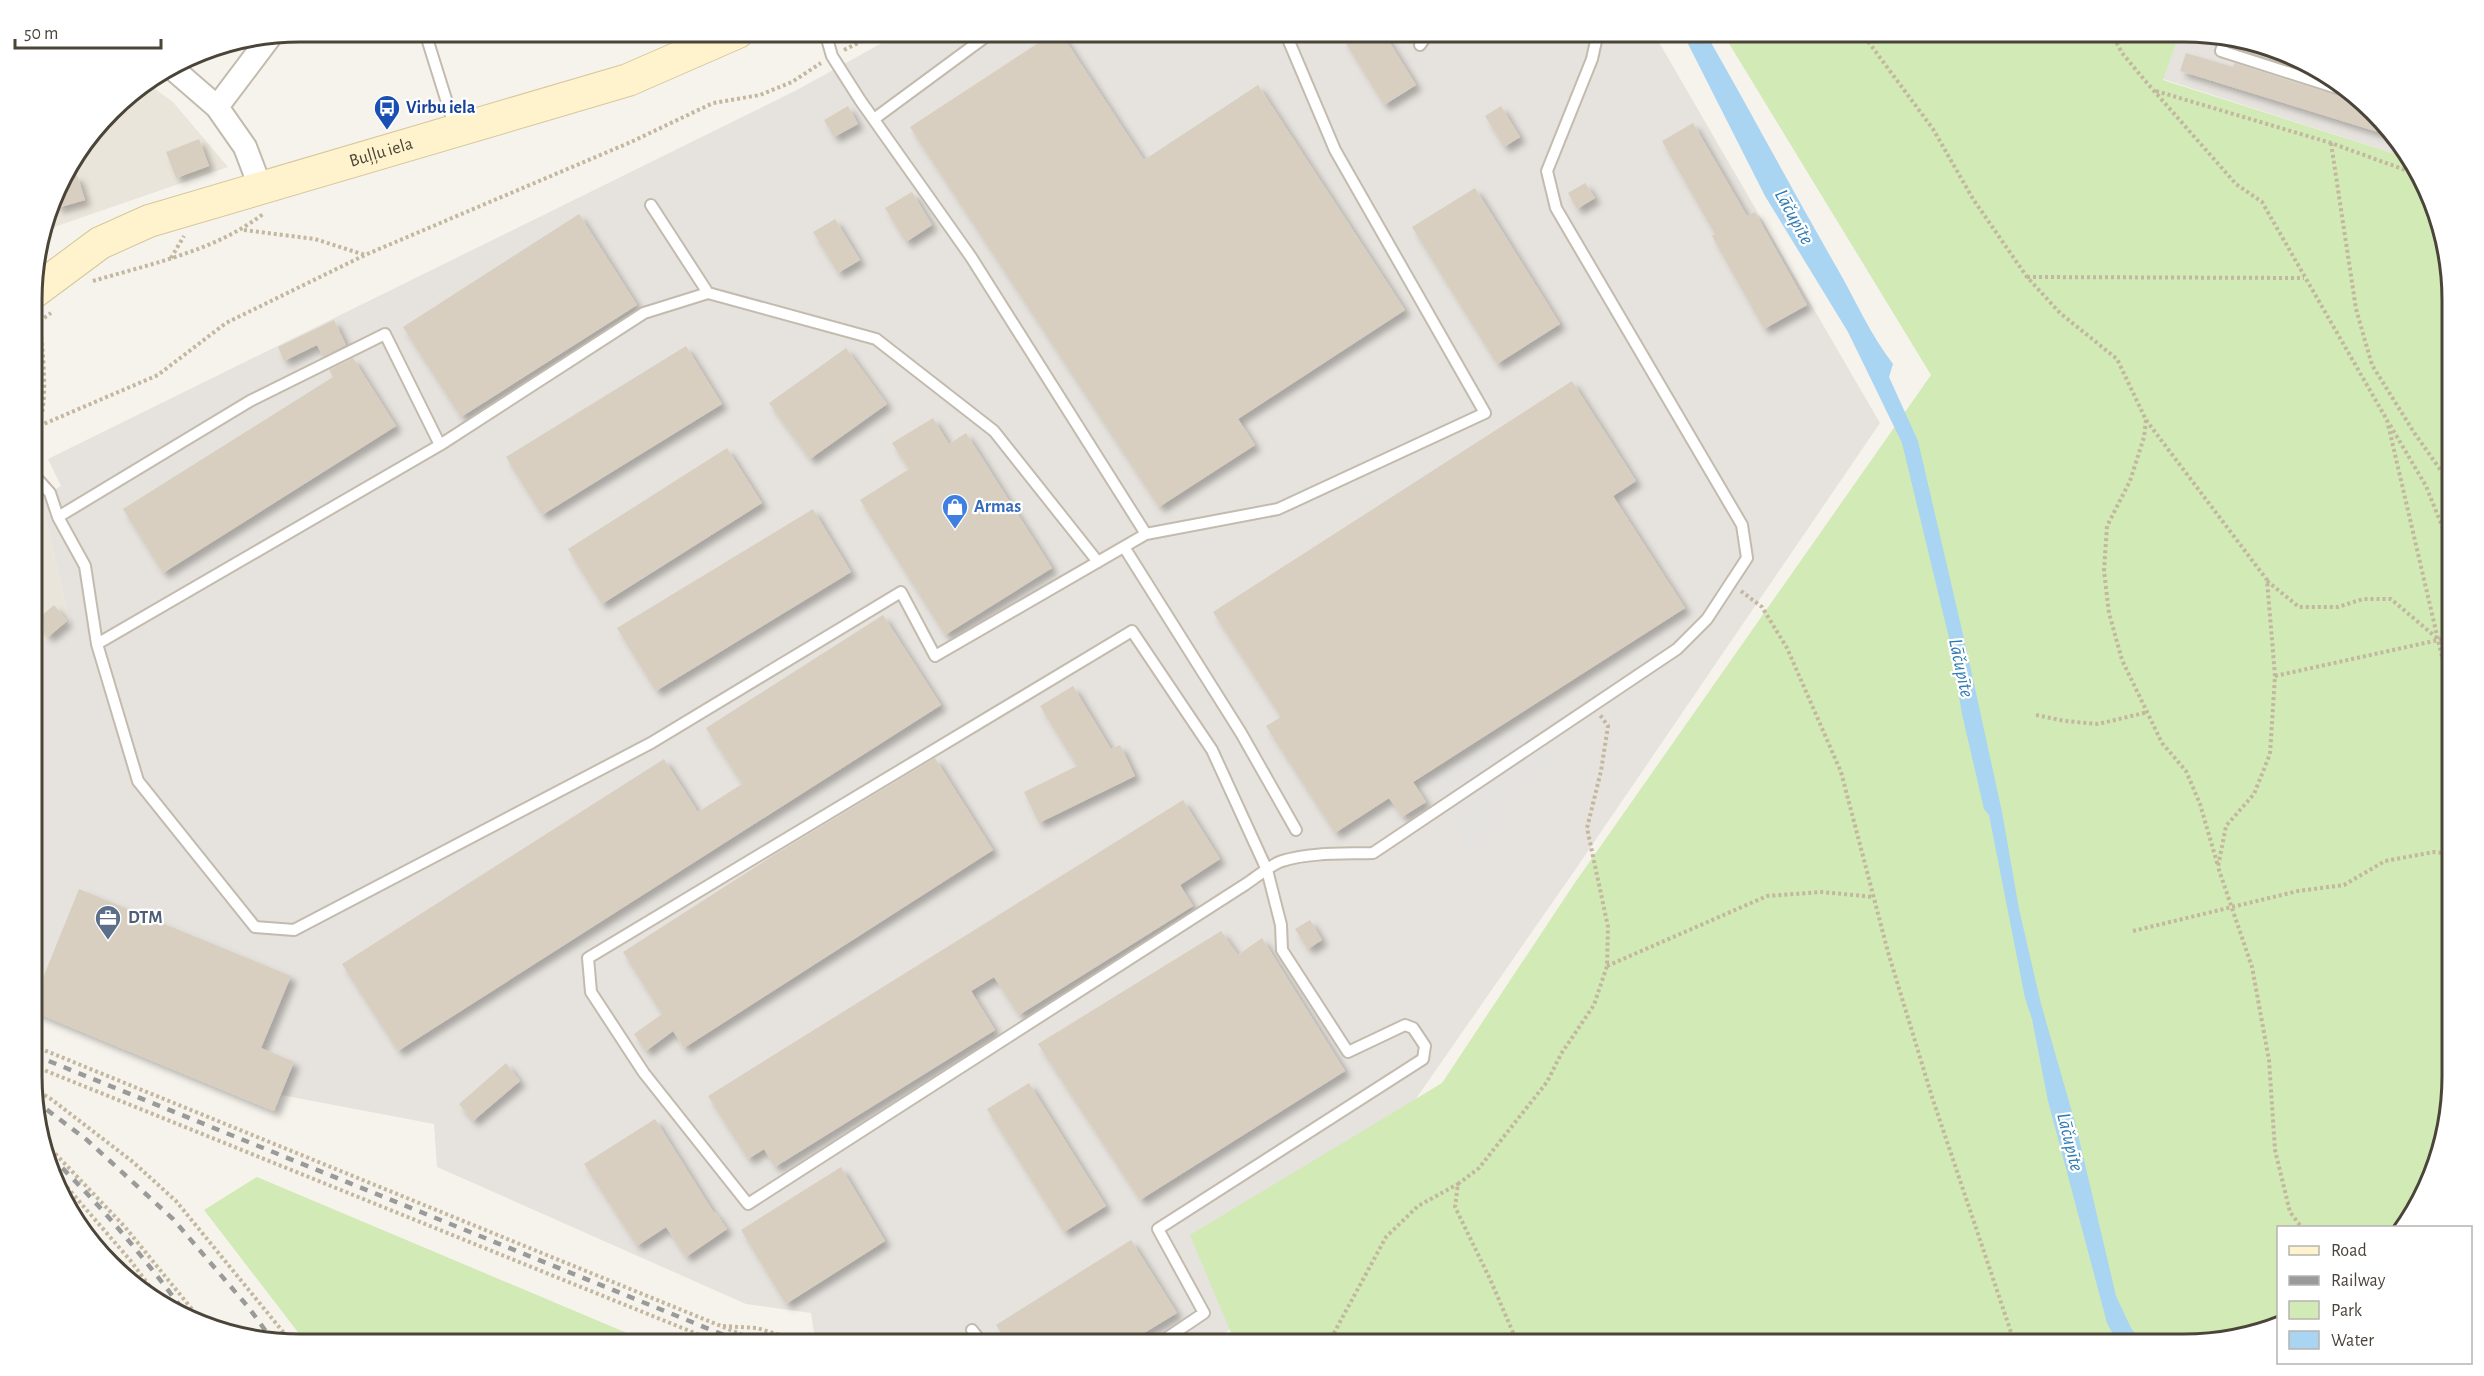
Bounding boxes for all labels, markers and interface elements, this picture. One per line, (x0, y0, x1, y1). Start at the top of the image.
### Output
scale bar (15, 12, 160, 50)
text: 50 m (24, 25, 58, 43)
bus stop icon: Virbu iela (372, 93, 402, 131)
place label: Virbu iela (406, 99, 476, 117)
street label: Buļļu iela (347, 135, 415, 171)
water label: Lāčupīte (1771, 186, 1817, 248)
shop icon: Armas (940, 492, 970, 530)
place label: Armas (974, 498, 1021, 516)
water label: Lāčupīte (1945, 637, 1977, 700)
office icon: DTM (93, 903, 123, 941)
place label: DTM (128, 909, 163, 927)
water label: Lāčupīte (2053, 1111, 2087, 1174)
legend (2277, 1226, 2472, 1364)
text: Road (2331, 1242, 2367, 1260)
text: Railway (2331, 1272, 2386, 1290)
text: Park (2331, 1302, 2363, 1320)
text: Water (2331, 1332, 2374, 1350)

